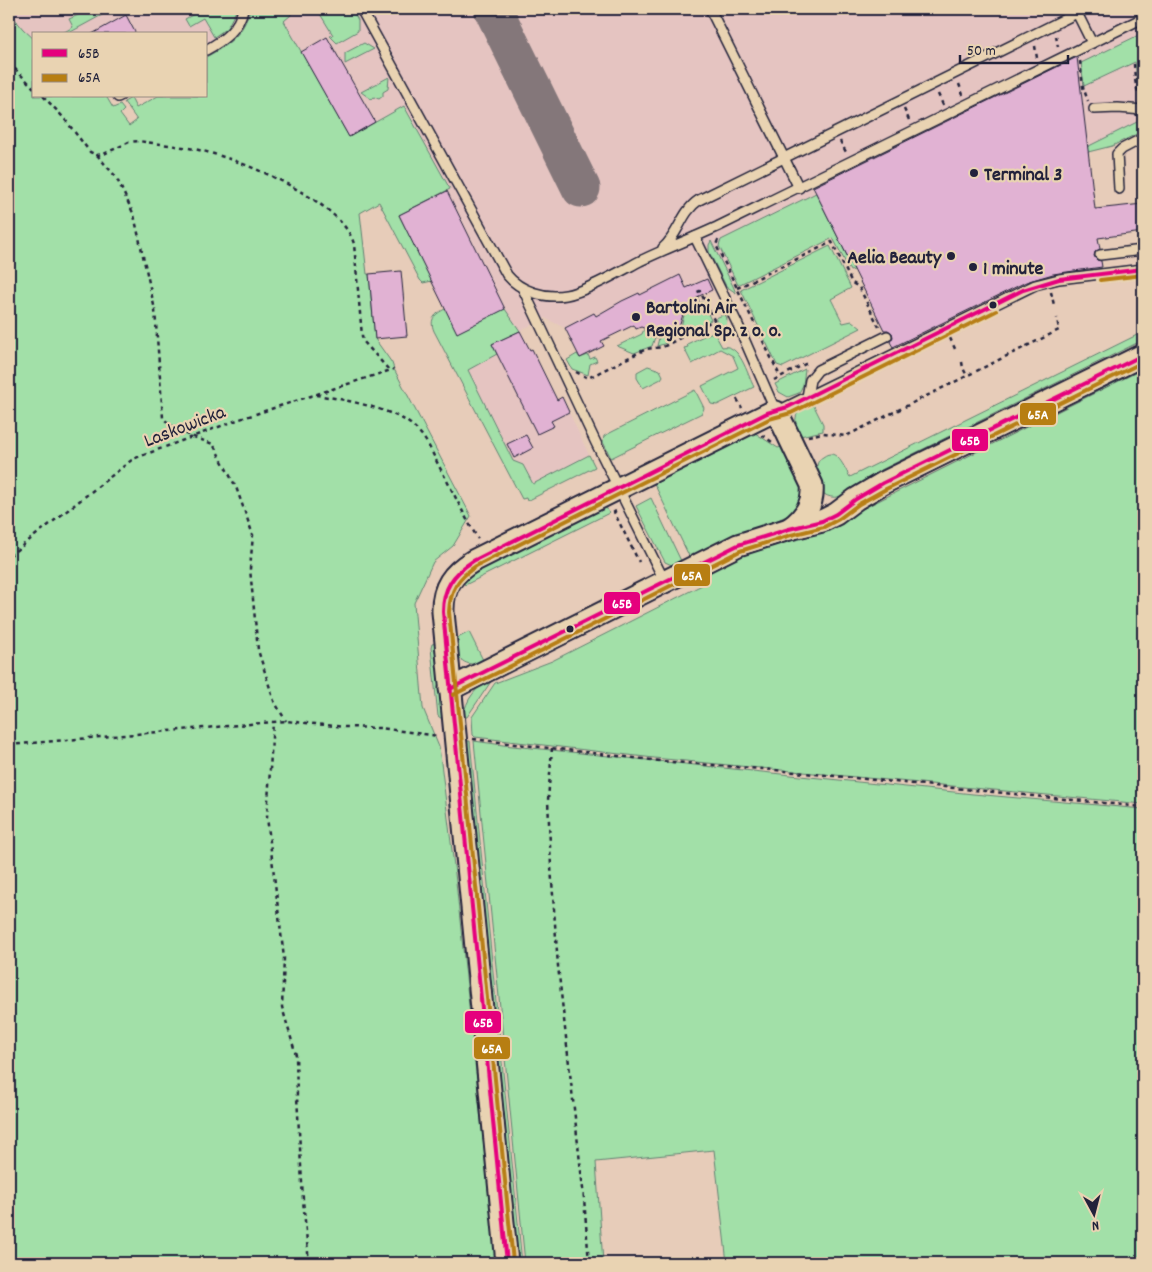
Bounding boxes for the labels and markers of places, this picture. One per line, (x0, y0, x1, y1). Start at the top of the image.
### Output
place label: Terminal 3 (984, 162, 1062, 190)
marker: Terminal 3 (968, 167, 980, 179)
place label: Aelia Beauty (847, 245, 942, 273)
marker: Aelia Beauty (945, 250, 957, 262)
place label: 1 minute (983, 256, 1044, 284)
marker: 1 minute (967, 261, 979, 273)
place label: Bartolini Air Regional Sp. z o. o. (646, 295, 781, 346)
unlabelled marker (988, 300, 998, 310)
marker: Bartolini Air Regional Sp. z o. o. (630, 311, 642, 323)
unlabelled marker (565, 624, 575, 634)

